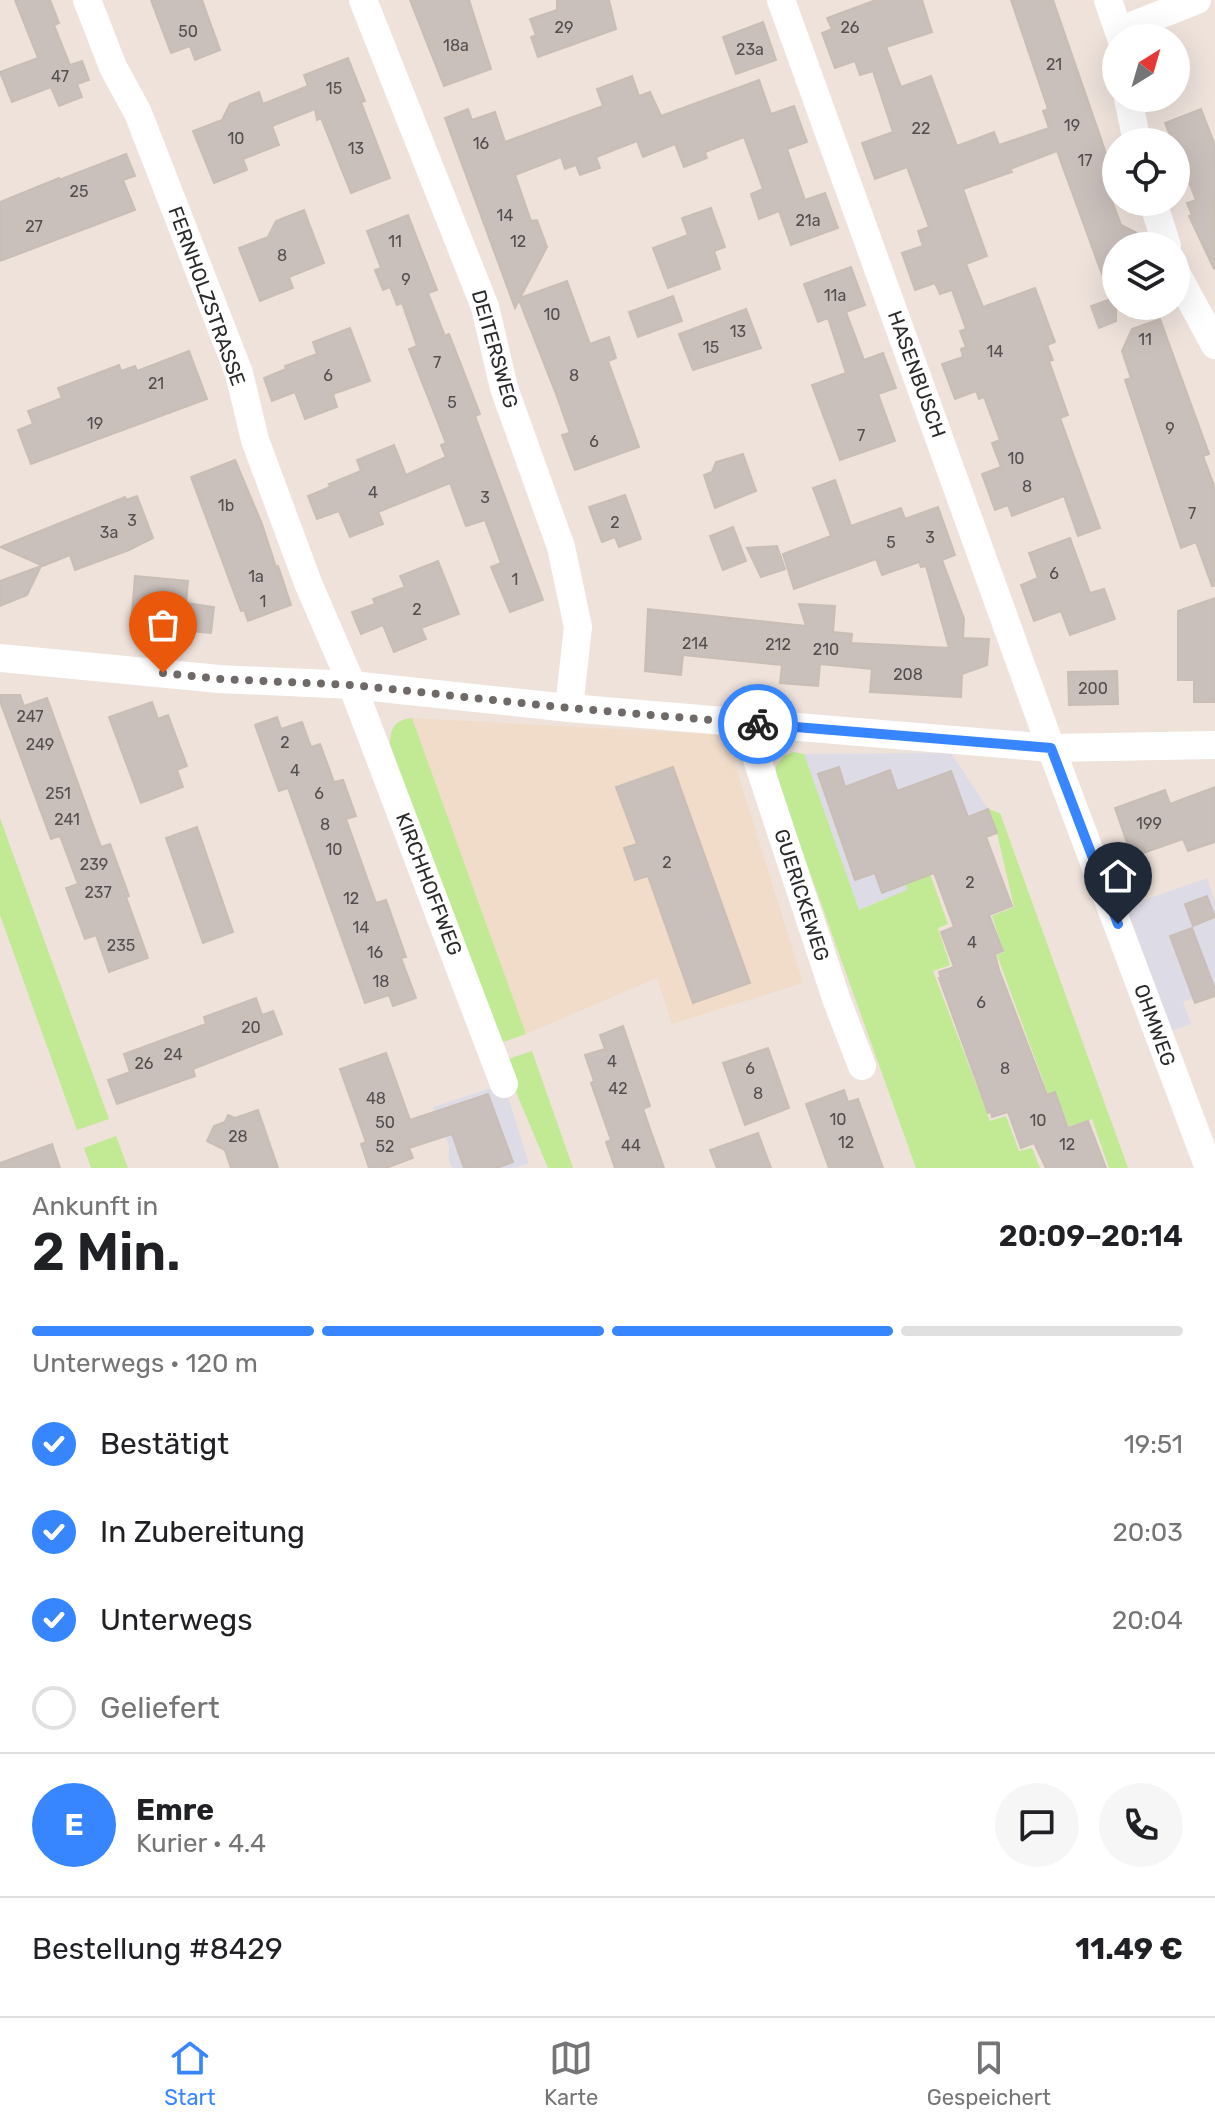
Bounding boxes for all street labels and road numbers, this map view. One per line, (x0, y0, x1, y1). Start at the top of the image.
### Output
street label: FERNHOLZSTRASSE (163, 203, 251, 389)
street label: DEITERSWEG (467, 287, 523, 411)
street label: HASENBUSCH (883, 307, 951, 441)
street label: KIRCHHOFFWEG (391, 809, 467, 959)
street label: GUERICKEWEG (769, 826, 835, 964)
street label: OHMWEG (1129, 981, 1181, 1069)

